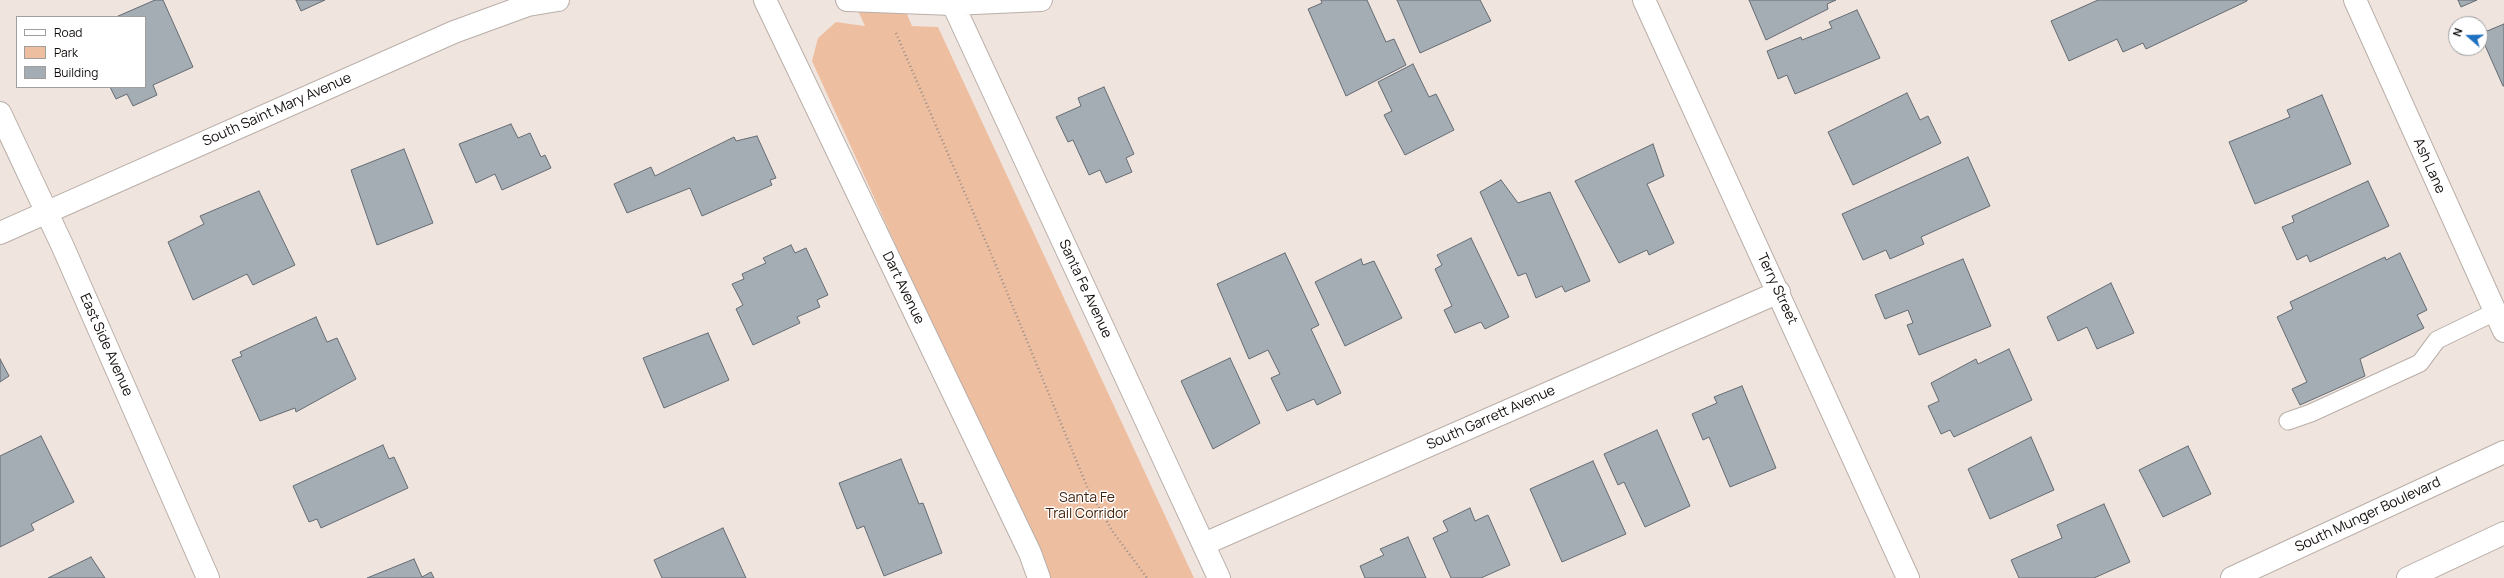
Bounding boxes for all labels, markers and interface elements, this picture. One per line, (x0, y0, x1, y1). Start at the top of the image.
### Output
legend (16, 16, 146, 88)
north arrow (2448, 16, 2488, 56)
text: Road (54, 24, 82, 41)
text: N (2449, 26, 2466, 38)
text: Park (54, 44, 78, 61)
text: Building (54, 64, 98, 81)
street label: South Saint Mary Avenue (200, 70, 354, 150)
street label: Ash Lane (2409, 136, 2449, 196)
street label: Santa Fe Avenue (1055, 237, 1115, 341)
street label: Dart Avenue (878, 249, 928, 327)
street label: Terry Street (1753, 251, 1801, 327)
street label: East Side Avenue (76, 291, 136, 399)
street label: South Garrett Avenue (1424, 382, 1558, 454)
street label: South Munger Boulevard (2293, 474, 2443, 556)
park label: Santa Fe Trail Corridor (1046, 490, 1128, 522)

